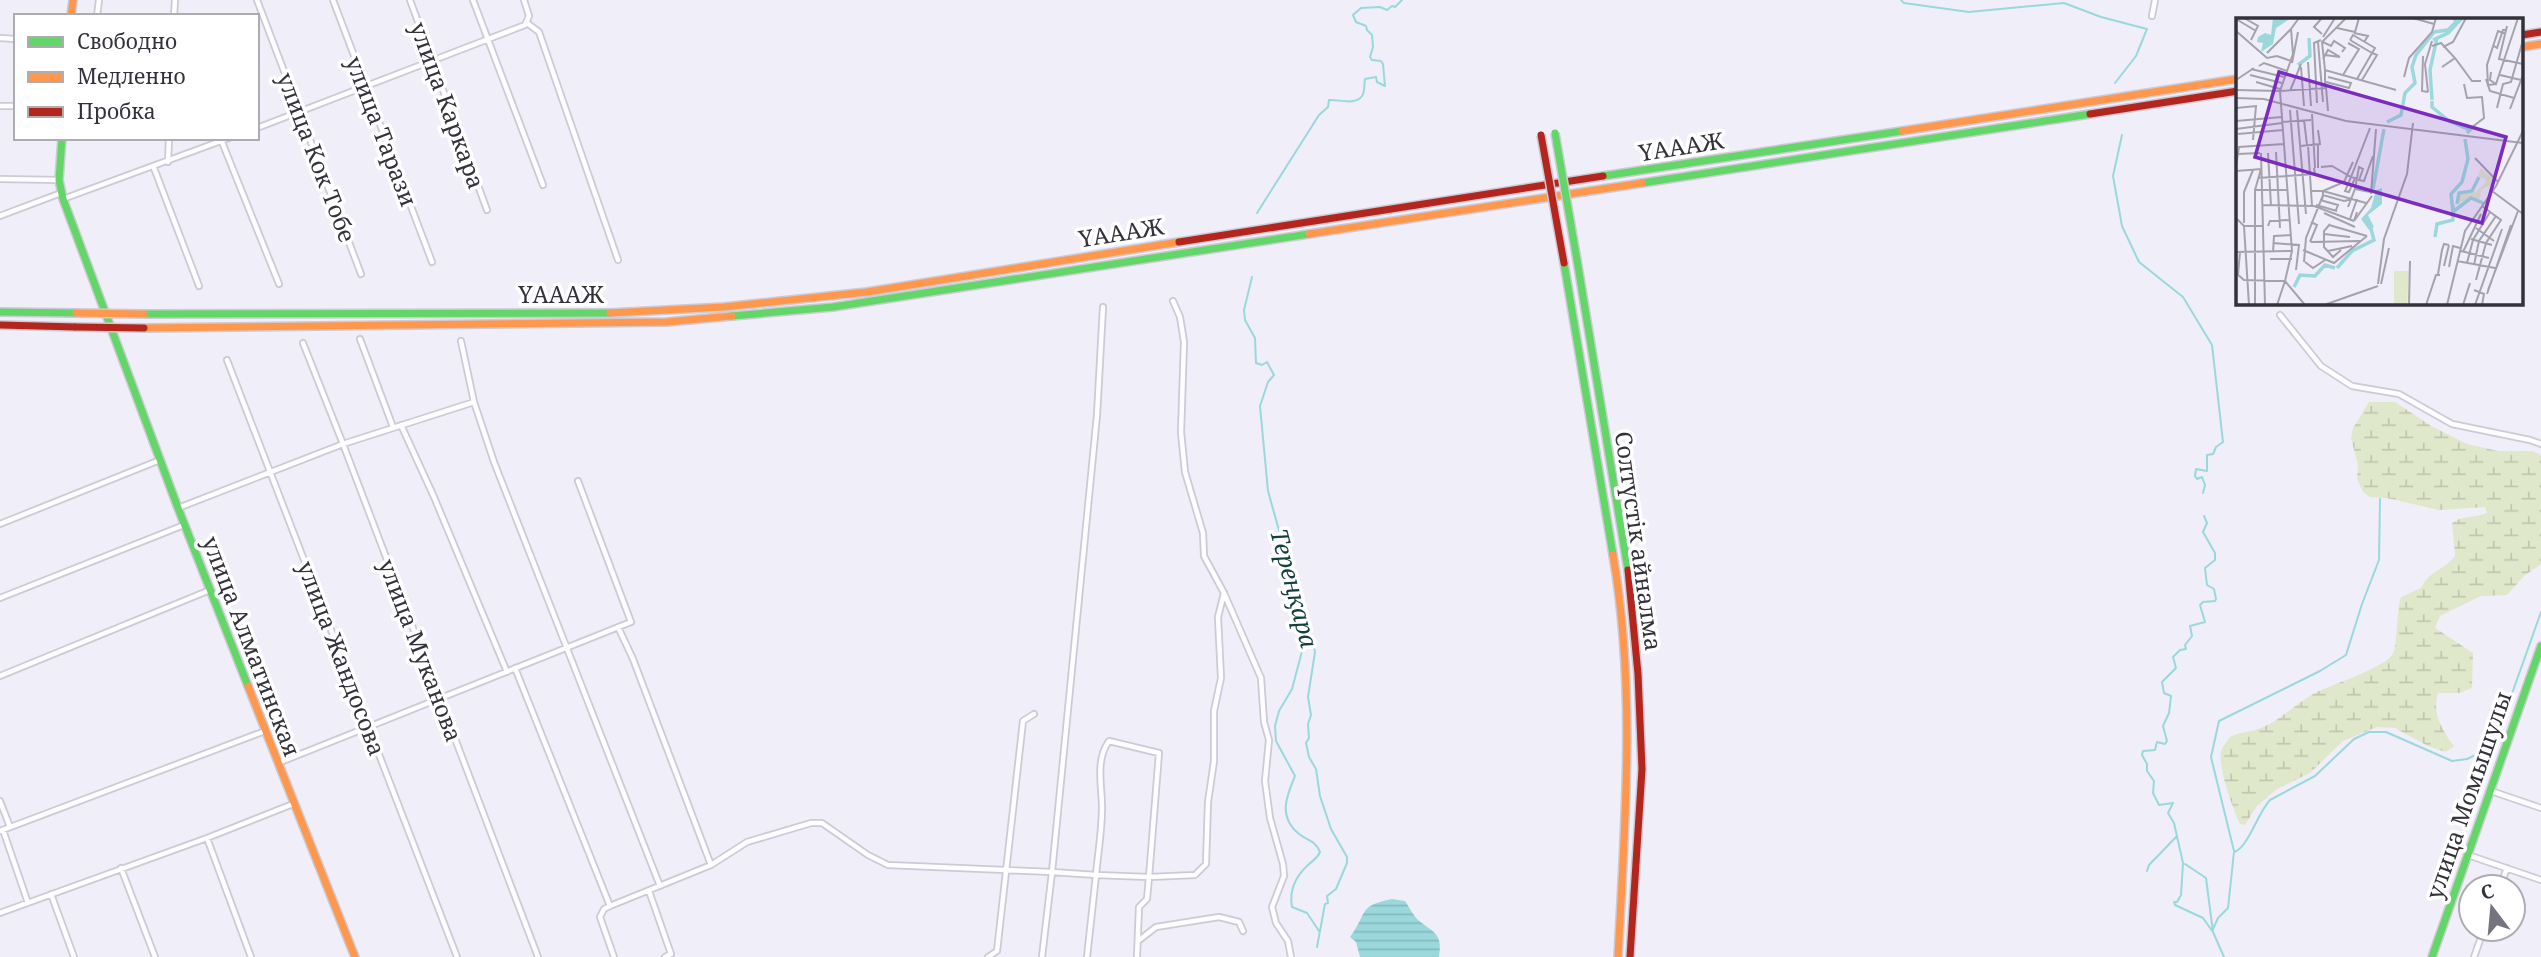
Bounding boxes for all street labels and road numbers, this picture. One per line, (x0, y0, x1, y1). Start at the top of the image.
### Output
street label: улица Каркара (403, 17, 493, 193)
street label: улица Тарази (339, 51, 425, 211)
street label: улица Кок Тобе (270, 68, 364, 246)
street label: ҮАААЖ (1635, 123, 1726, 169)
street label: ҮАААЖ (1075, 209, 1166, 255)
street label: ҮАААЖ (517, 278, 604, 310)
street label: Солтүстік айналма (1608, 429, 1670, 653)
street label: улица Алматинская (195, 531, 309, 761)
street label: улица Муканова (371, 554, 471, 746)
street label: улица Жандосова (290, 556, 394, 760)
street label: улица Момышулы (2417, 687, 2519, 903)

